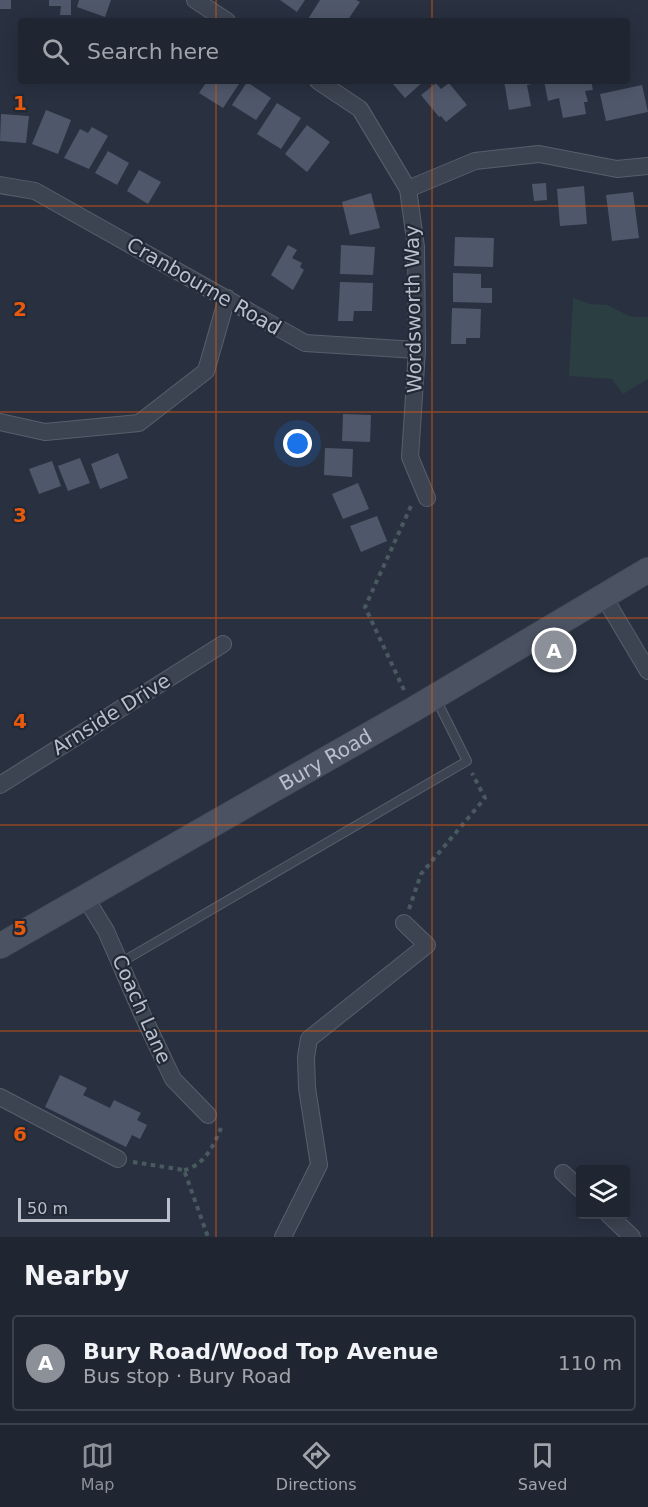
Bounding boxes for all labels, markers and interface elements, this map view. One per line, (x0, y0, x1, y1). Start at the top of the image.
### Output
search box (18, 18, 630, 84)
icon: search (39, 35, 72, 68)
text: Search here (87, 39, 219, 64)
text: 1 (13, 91, 27, 115)
street label: Wordsworth Way (400, 225, 426, 393)
street label: Cranbourne Road (123, 232, 285, 340)
text: 2 (13, 297, 27, 321)
your location (283, 429, 312, 458)
text: 3 (13, 503, 27, 527)
pin: A (534, 628, 574, 672)
street label: Arnside Drive (47, 668, 175, 760)
text: 4 (13, 709, 27, 733)
street label: Bury Road (275, 724, 376, 796)
text: 5 (13, 916, 27, 940)
street label: Coach Lane (107, 951, 177, 1067)
text: 6 (13, 1122, 27, 1146)
map controls (576, 1165, 630, 1219)
button: layers (576, 1165, 630, 1219)
scale bar (18, 1195, 170, 1222)
text: 50 m (27, 1199, 68, 1218)
text: Nearby (24, 1261, 129, 1291)
text: Bury Road/Wood Top Avenue (83, 1339, 438, 1364)
text: A (38, 1351, 53, 1375)
text: 110 m (558, 1351, 622, 1375)
text: Bus stop · Bury Road (83, 1364, 291, 1388)
tab: Map (81, 1439, 114, 1494)
tab: Directions (276, 1439, 356, 1494)
tab: Saved (518, 1439, 567, 1494)

